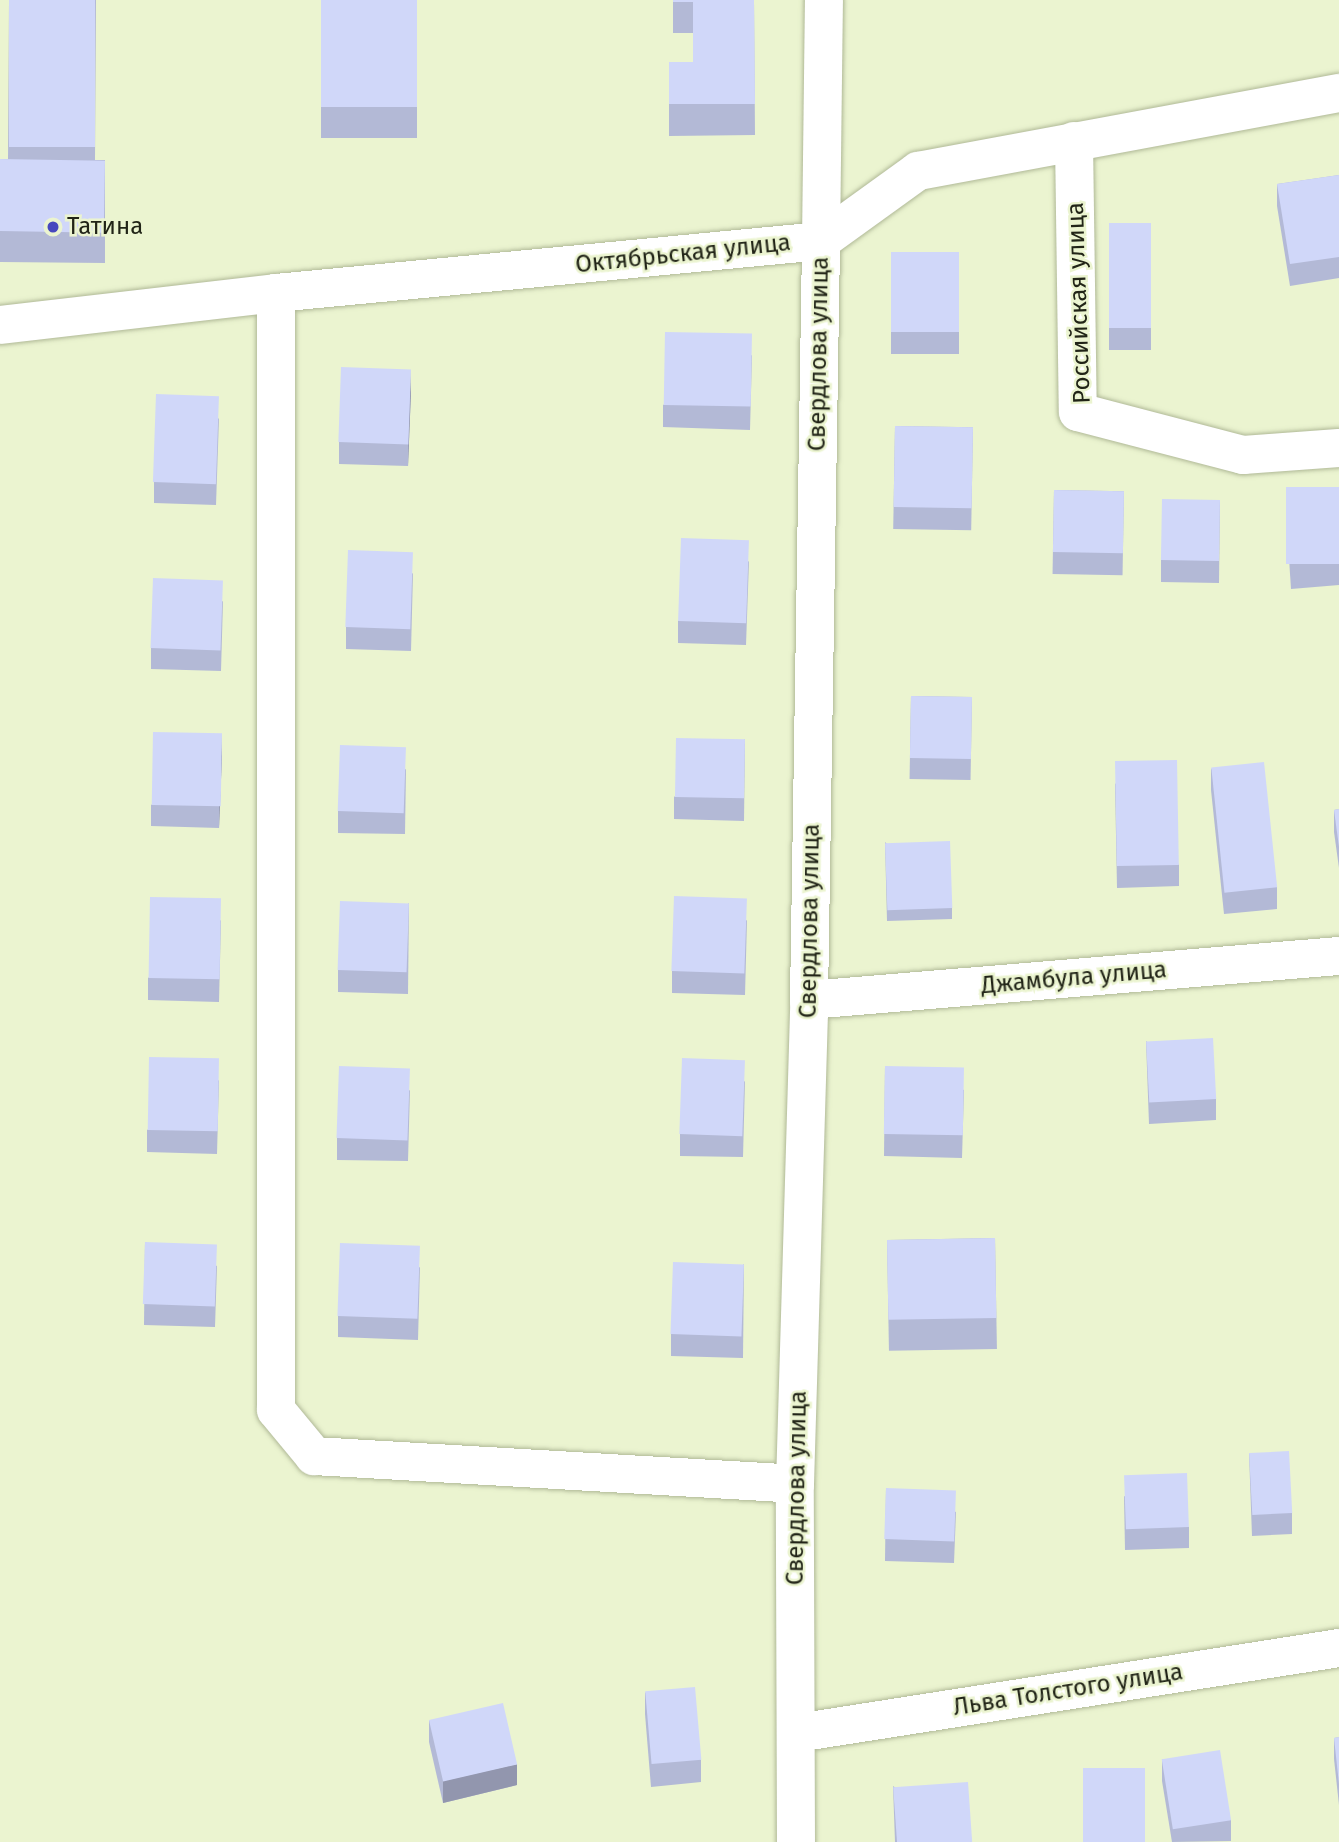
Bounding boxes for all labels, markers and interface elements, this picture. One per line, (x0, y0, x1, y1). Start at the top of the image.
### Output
street label: Российская улица (1061, 202, 1097, 404)
place label: Татина (67, 213, 143, 241)
marker: Татина (45, 219, 61, 235)
street label: Октябрьская улица (574, 228, 792, 280)
street label: Свердлова улица (803, 257, 835, 451)
street label: Свердлова улица (794, 824, 826, 1018)
street label: Джамбула улица (980, 956, 1168, 1000)
street label: Свердлова улица (781, 1391, 813, 1585)
street label: Льва Толстого улица (951, 1658, 1185, 1722)

